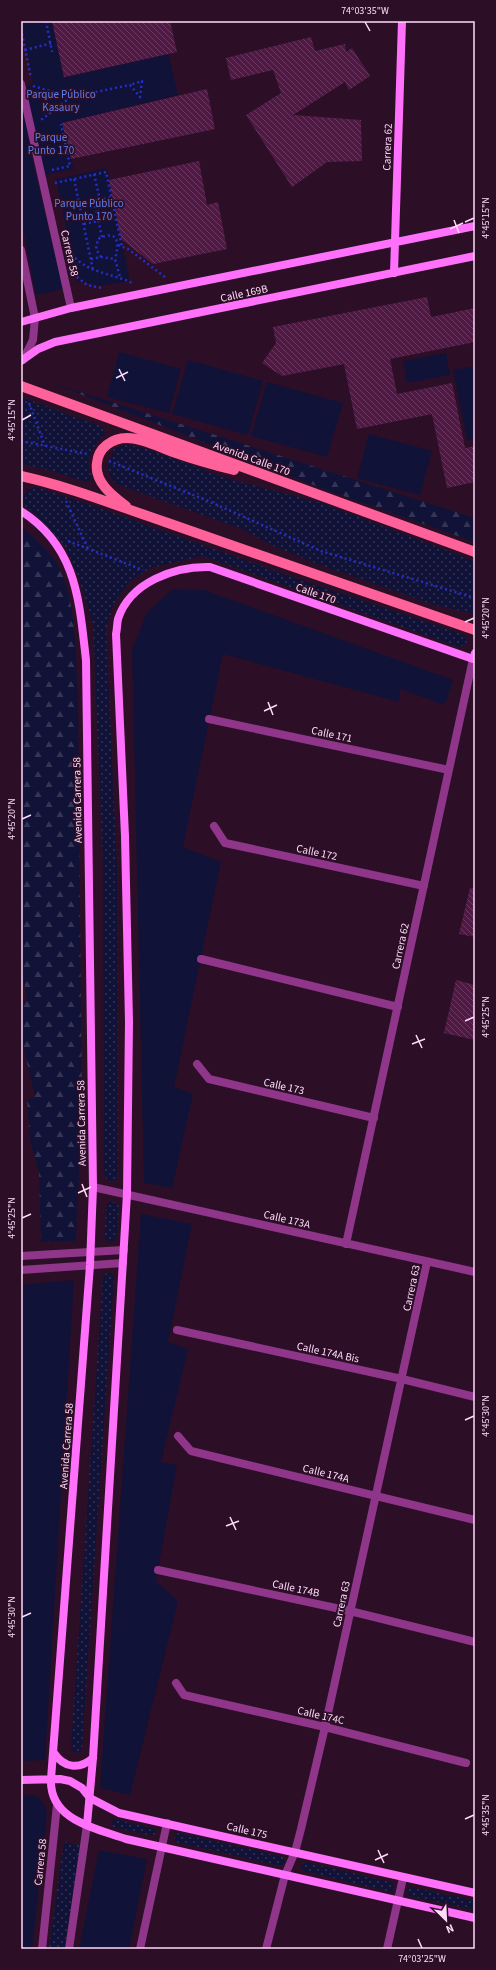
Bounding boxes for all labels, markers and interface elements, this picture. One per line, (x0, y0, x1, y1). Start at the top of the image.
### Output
text: 74°03'35"W (341, 4, 389, 18)
park label: Parque Público Kasaury (26, 87, 96, 115)
street label: Carrera 62 (379, 123, 396, 171)
park label: Parque Punto 170 (28, 130, 74, 158)
park label: Parque Público Punto 170 (54, 196, 124, 224)
text: 4°45'15"N (479, 197, 493, 239)
street label: Carrera 58 (57, 229, 82, 278)
street label: Calle 169B (219, 281, 270, 306)
text: 4°45'15"N (5, 399, 19, 441)
street label: Avenida Calle 170 (211, 438, 292, 479)
street label: Calle 170 (294, 580, 338, 607)
text: 4°45'20"N (479, 597, 493, 639)
street label: Calle 171 (310, 723, 354, 746)
street label: Avenida Carrera 58 (69, 756, 86, 843)
text: 4°45'20"N (5, 798, 19, 840)
street label: Calle 172 (295, 841, 339, 864)
street label: Carrera 62 (388, 922, 413, 971)
text: 4°45'25"N (479, 996, 493, 1038)
street label: Calle 173 (262, 1075, 306, 1098)
street label: Avenida Carrera 58 (73, 1079, 90, 1166)
text: 4°45'25"N (5, 1197, 19, 1239)
street label: Calle 173A (262, 1207, 312, 1232)
street label: Carrera 63 (399, 1264, 424, 1313)
street label: Calle 174A Bis (295, 1339, 361, 1367)
text: 4°45'30"N (479, 1395, 493, 1437)
street label: Avenida Carrera 58 (56, 1402, 77, 1489)
street label: Calle 174A (301, 1460, 351, 1487)
street label: Calle 174B (271, 1576, 321, 1601)
street label: Carrera 63 (329, 1580, 354, 1629)
text: 4°45'30"N (5, 1596, 19, 1638)
street label: Calle 174C (296, 1703, 346, 1728)
text: 4°45'35"N (479, 1794, 493, 1836)
street label: Calle 175 (225, 1819, 269, 1842)
street label: Carrera 58 (31, 1837, 50, 1886)
north arrow (426, 1900, 466, 1940)
text: N (443, 1920, 456, 1937)
text: 74°03'25"W (398, 1952, 446, 1966)

